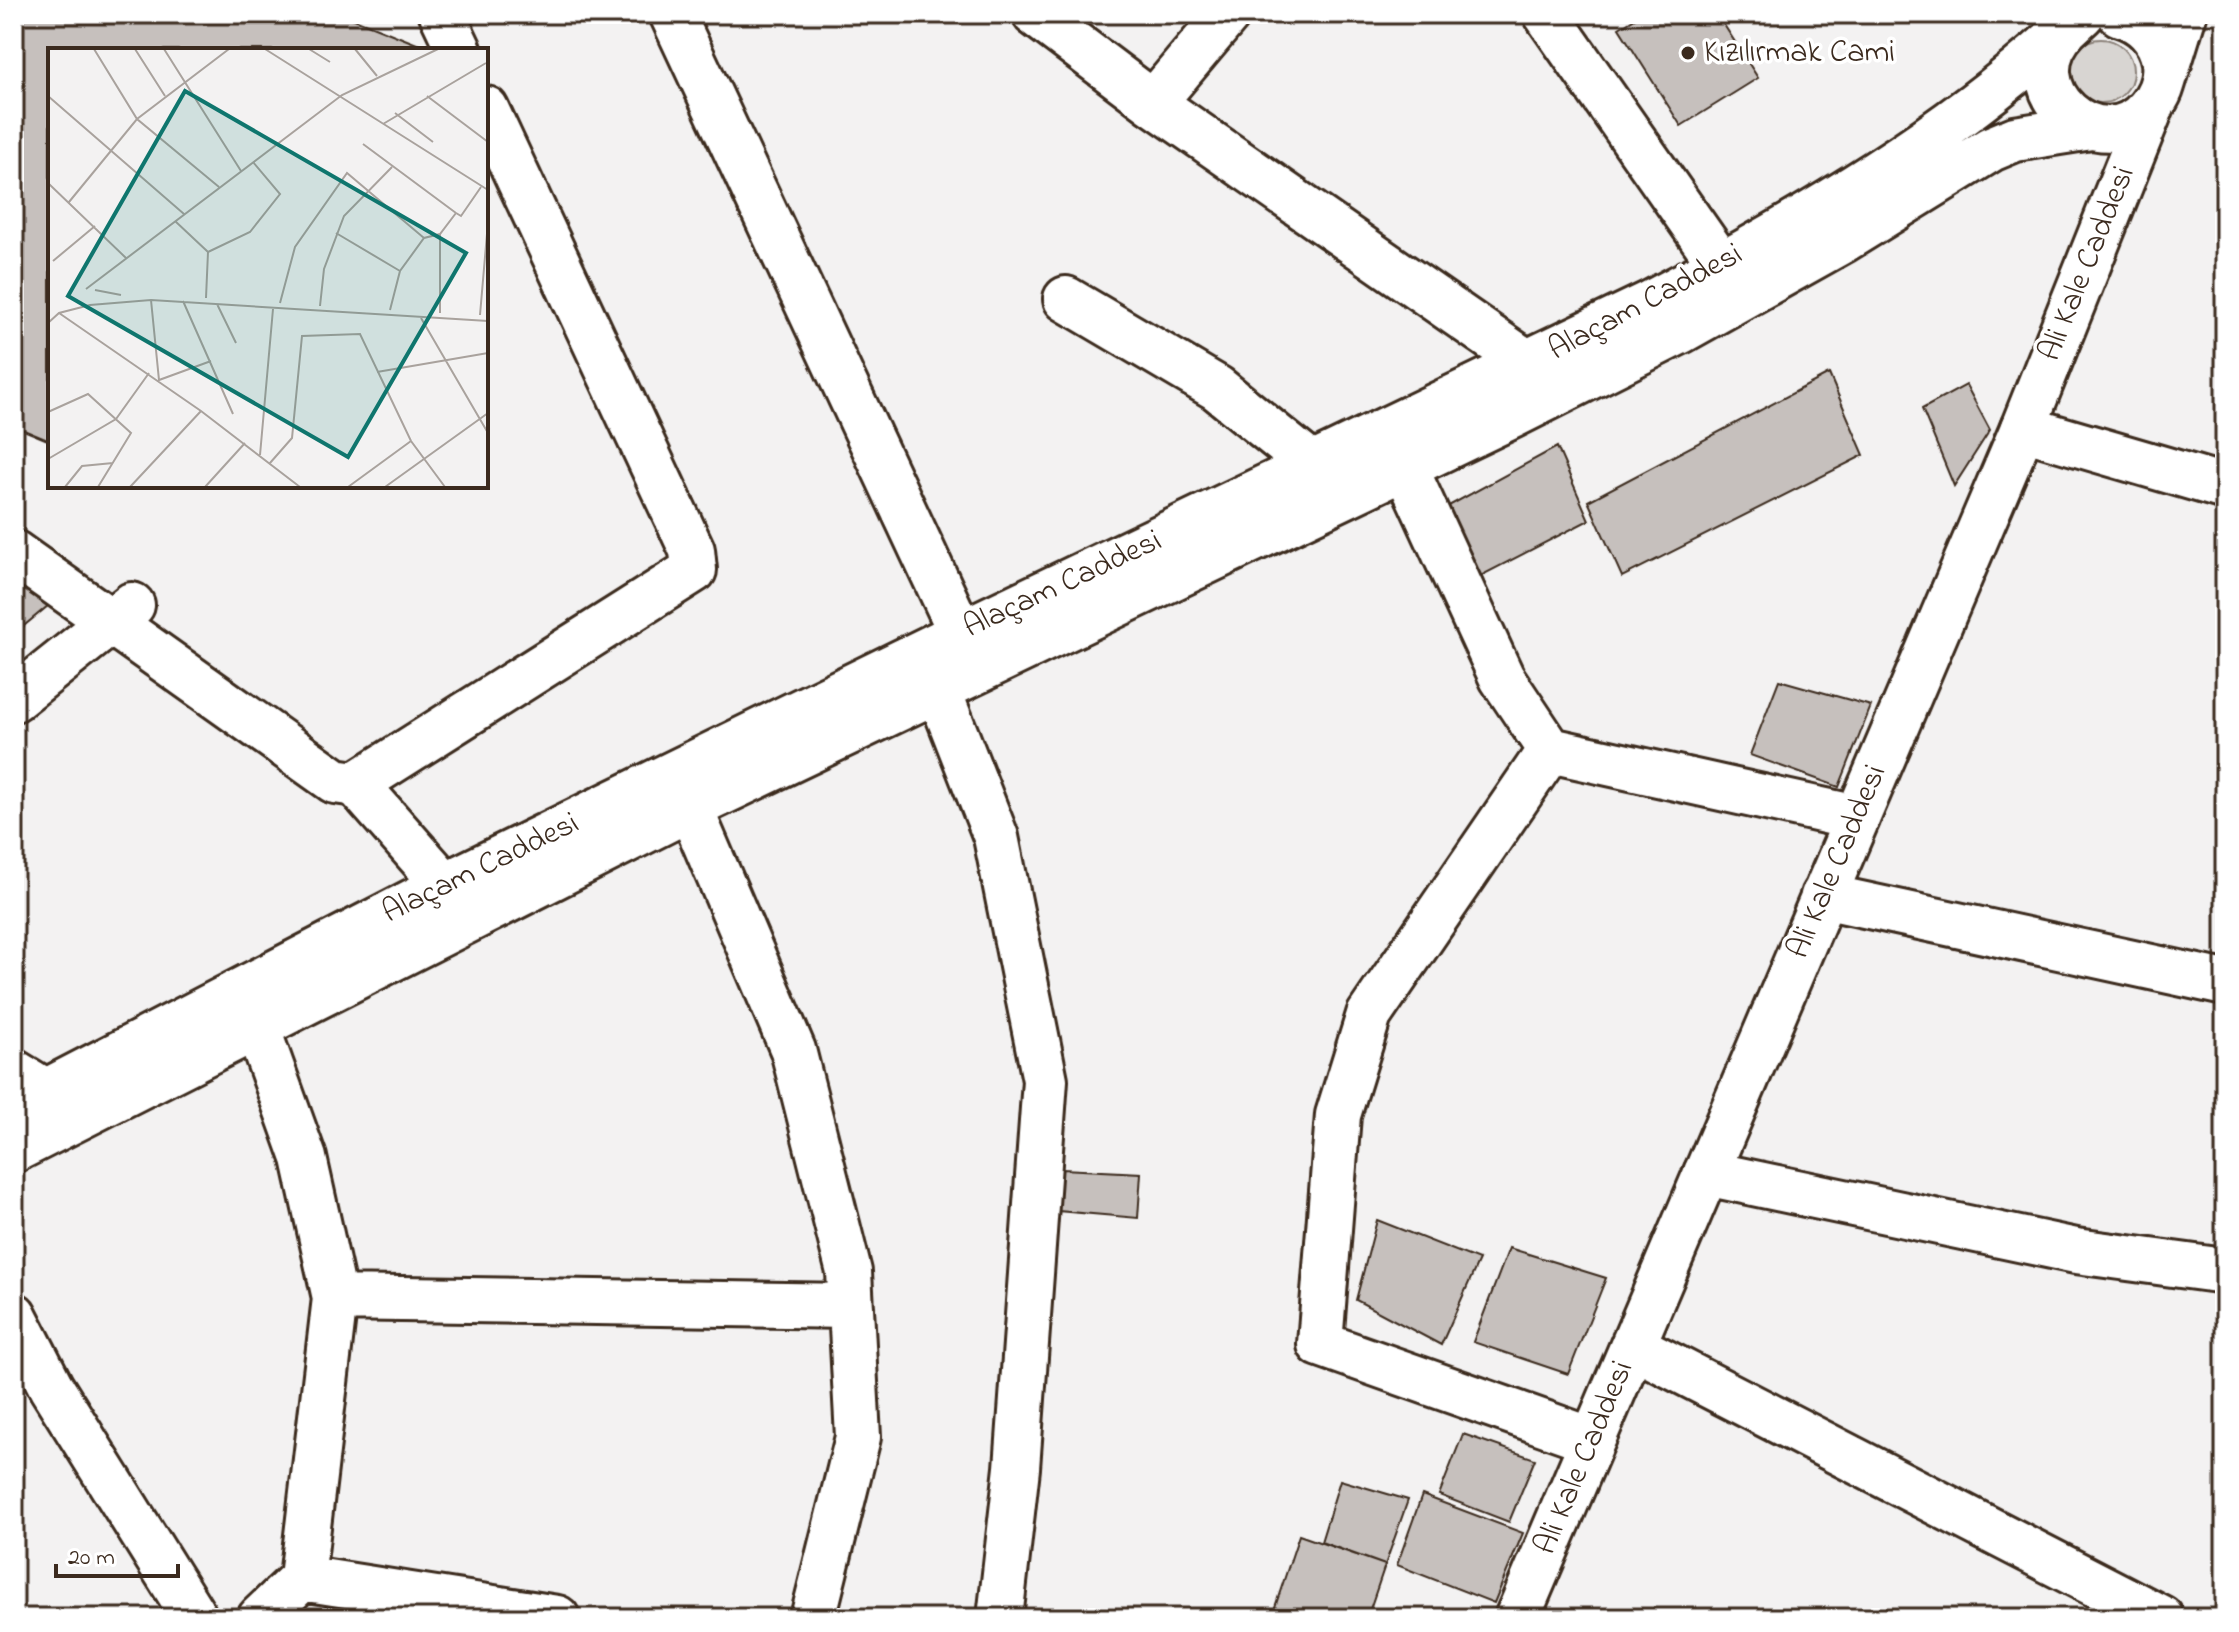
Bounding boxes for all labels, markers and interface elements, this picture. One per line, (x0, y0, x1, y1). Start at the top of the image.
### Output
place label: Kızılırmak Cami (1704, 30, 1895, 77)
marker: Kızılırmak Cami (1679, 44, 1697, 62)
inset map (48, 48, 488, 488)
street label: Ali Kale Caddesi (2028, 159, 2148, 369)
street label: Alaçam Caddesi (1541, 232, 1751, 374)
street label: Alaçam Caddesi (956, 519, 1170, 651)
street label: Ali Kale Caddesi (1776, 758, 1900, 966)
street label: Alaçam Caddesi (375, 801, 587, 937)
street label: Ali Kale Caddesi (1523, 1354, 1647, 1562)
scale bar (56, 1528, 178, 1578)
text: 20 m (68, 1541, 115, 1576)

